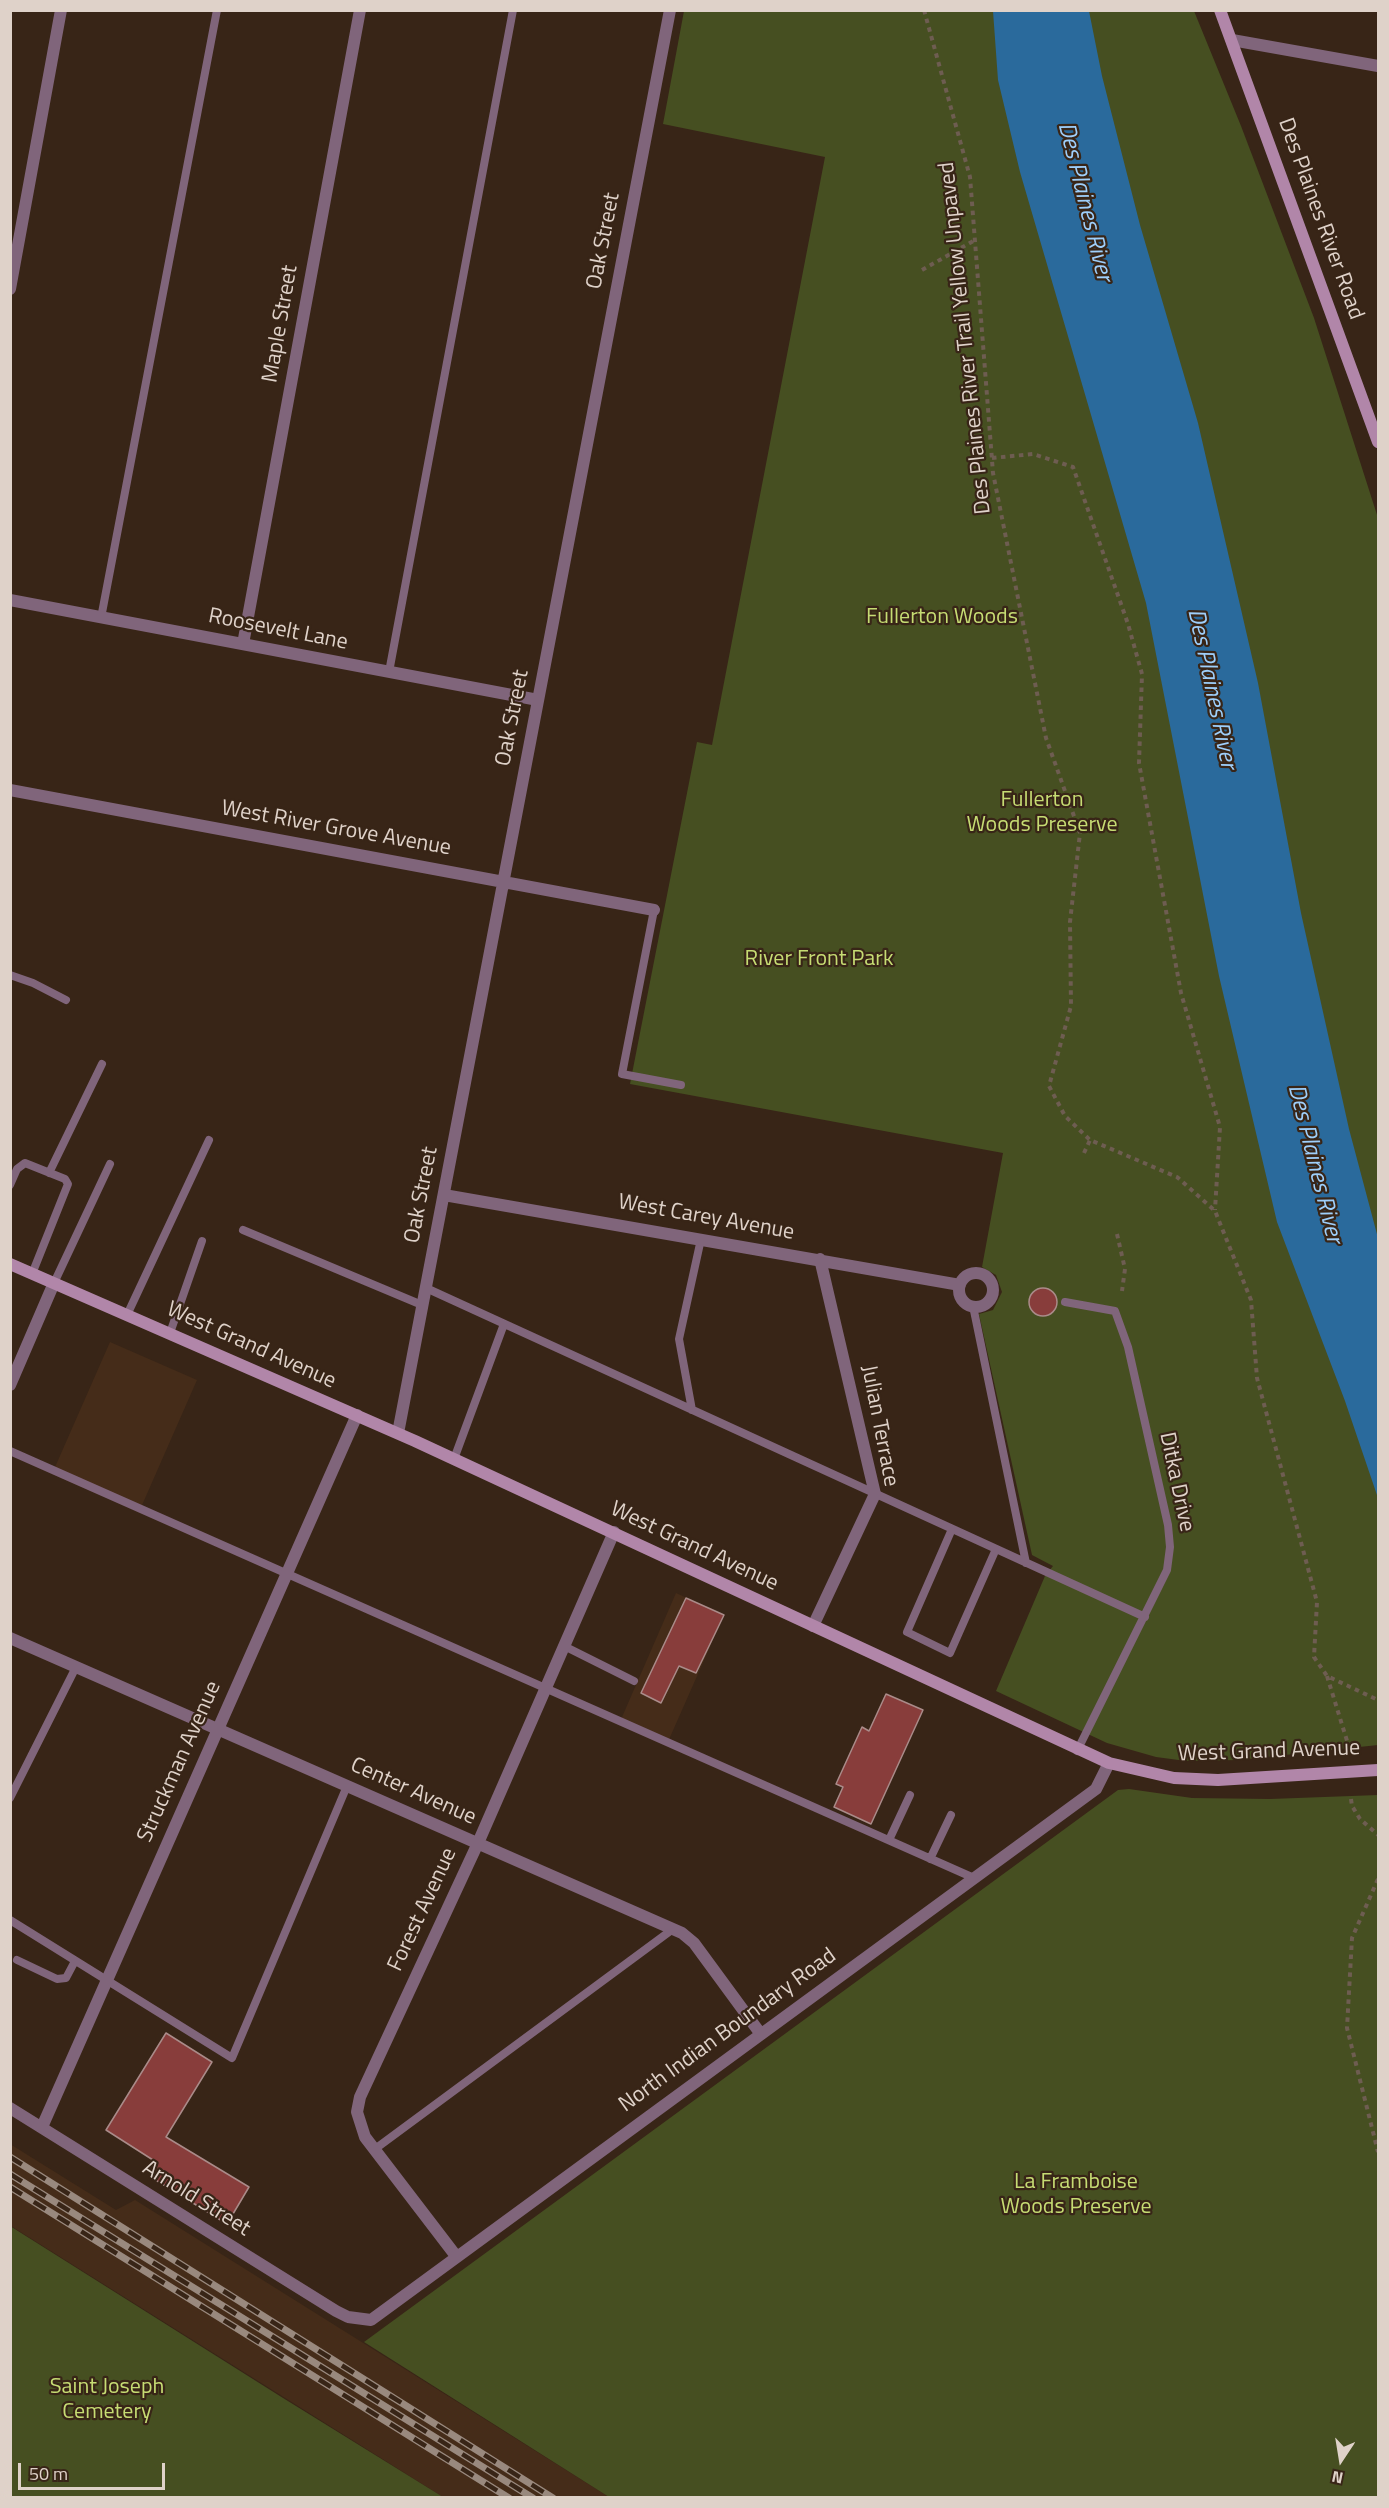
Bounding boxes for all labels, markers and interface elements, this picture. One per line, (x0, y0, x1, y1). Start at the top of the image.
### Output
street label: Des Plaines River Road (1271, 115, 1369, 323)
water label: Des Plaines River (1050, 120, 1118, 284)
street label: Des Plaines River Trail Yellow Unpaved (934, 161, 998, 515)
street label: Oak Street (582, 191, 626, 291)
street label: Maple Street (258, 263, 304, 385)
street label: Roosevelt Lane (206, 604, 350, 656)
park label: Fullerton Woods (866, 605, 1018, 631)
water label: Des Plaines River (1180, 606, 1242, 772)
street label: Oak Street (491, 668, 535, 768)
park label: Fullerton Woods Preserve (967, 788, 1117, 840)
street label: West River Grove Avenue (219, 796, 453, 862)
park label: River Front Park (745, 947, 893, 973)
water label: Des Plaines River (1280, 1082, 1348, 1246)
street label: Oak Street (400, 1145, 444, 1245)
street label: West Carey Avenue (616, 1189, 796, 1247)
street label: West Grand Avenue (162, 1297, 340, 1395)
street label: Julian Terrace (854, 1363, 904, 1489)
street label: Ditka Drive (1153, 1430, 1199, 1534)
street label: West Grand Avenue (606, 1497, 782, 1597)
street label: Struckman Avenue (133, 1677, 227, 1847)
street label: West Grand Avenue (1177, 1736, 1361, 1768)
street label: Center Avenue (346, 1753, 480, 1831)
street label: Forest Avenue (383, 1844, 463, 1976)
street label: North Indian Boundary Road (614, 1943, 842, 2119)
street label: Arnold Street (137, 2155, 255, 2243)
park label: La Framboise Woods Preserve (1001, 2170, 1151, 2222)
park label: Saint Joseph Cemetery (50, 2375, 164, 2426)
north arrow (1311, 2430, 1371, 2490)
scale bar (21, 2451, 168, 2489)
text: 50 m (29, 2460, 68, 2487)
text: N (1329, 2465, 1345, 2490)

